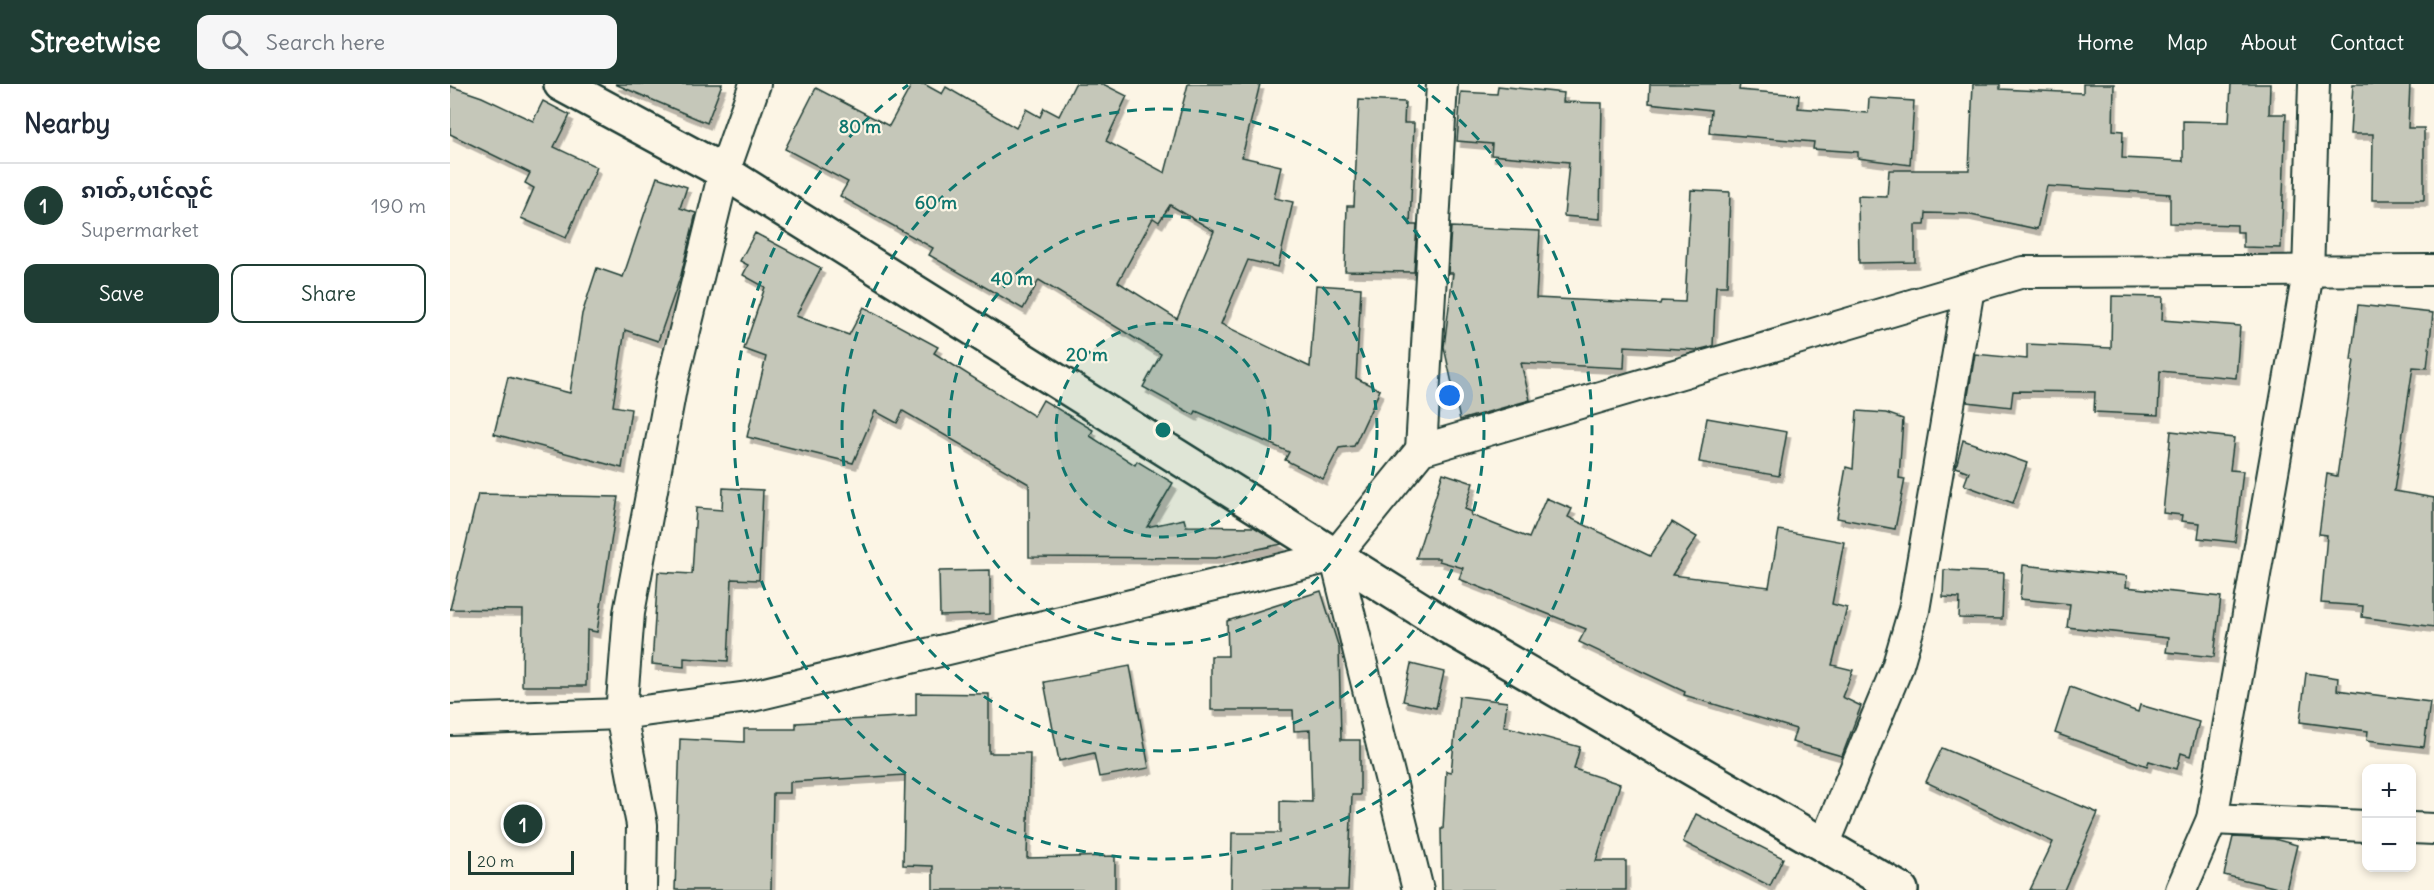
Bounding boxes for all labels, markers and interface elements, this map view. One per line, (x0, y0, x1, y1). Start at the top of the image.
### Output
search box (197, 15, 617, 69)
text: Streetwise (30, 24, 161, 60)
icon: search (218, 26, 251, 59)
text: Search here (266, 28, 385, 56)
text: Home (2077, 29, 2134, 56)
text: Map (2167, 29, 2208, 56)
text: About (2241, 29, 2297, 56)
text: Contact (2330, 29, 2404, 56)
text: Nearby (24, 107, 110, 140)
text: 80 m (839, 115, 881, 138)
text: ၵၢတ်ႇပၢင်လူင် (81, 176, 214, 204)
text: 60 m (915, 191, 957, 214)
text: 1 (40, 193, 47, 218)
text: 190 m (371, 193, 426, 218)
text: Supermarket (81, 217, 199, 242)
button: Save (24, 264, 219, 323)
button: Share (231, 264, 426, 323)
text: 40 m (991, 267, 1033, 290)
text: 20 m (1066, 343, 1108, 366)
your location (1435, 381, 1464, 410)
centre of rings (1153, 420, 1173, 440)
map controls (2362, 764, 2416, 872)
button: + (2362, 764, 2416, 818)
pin: 1 (504, 802, 542, 846)
button: − (2362, 818, 2416, 872)
scale bar (468, 848, 574, 876)
text: 20 m (477, 851, 514, 871)

